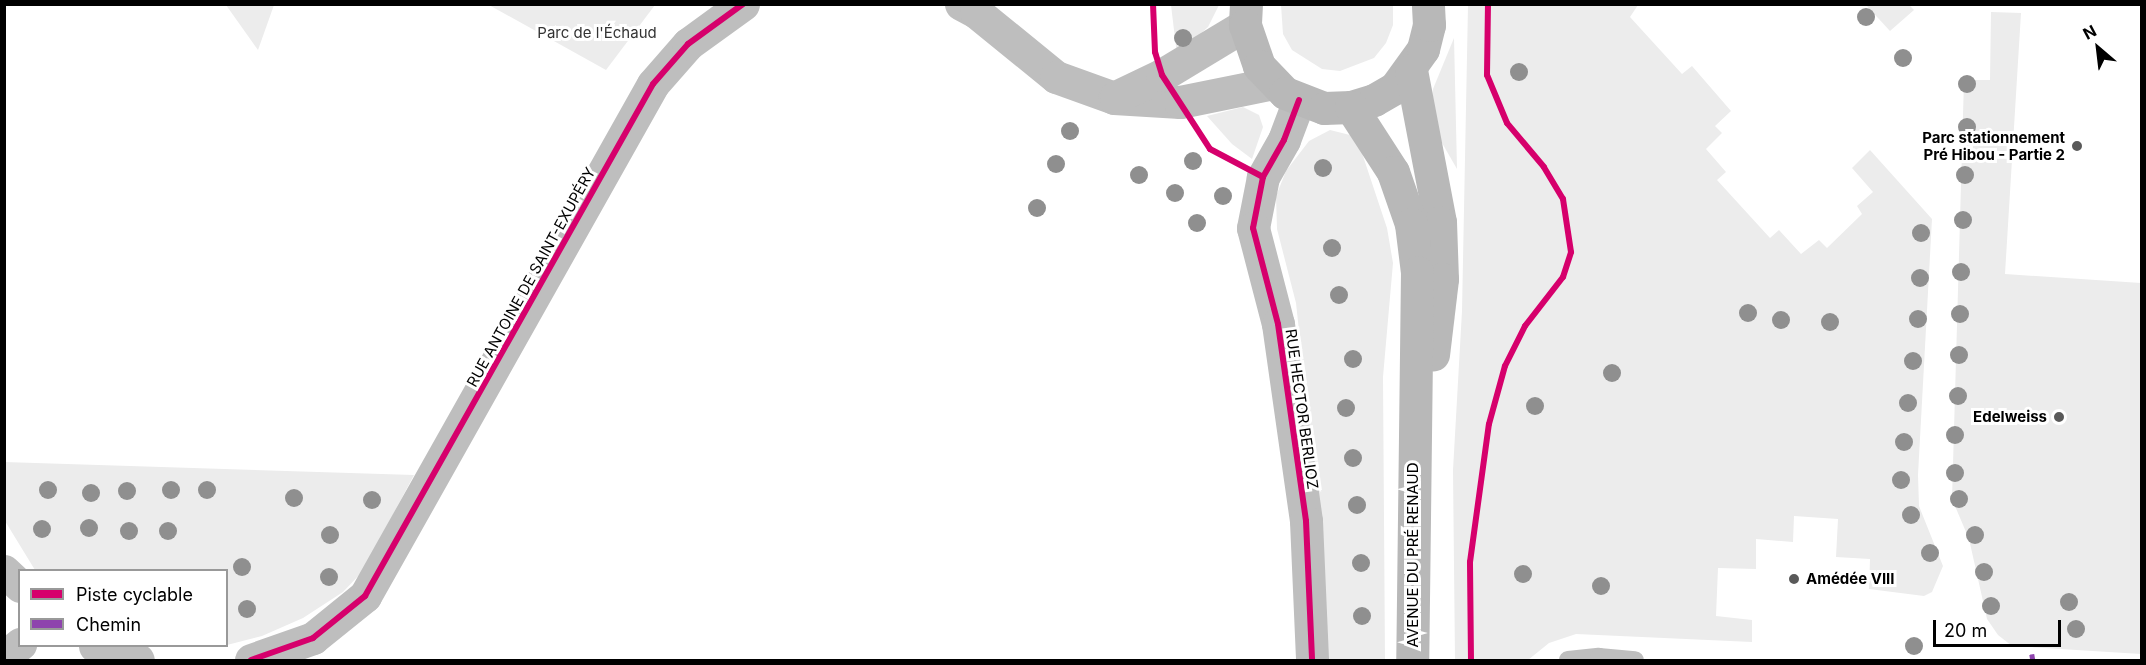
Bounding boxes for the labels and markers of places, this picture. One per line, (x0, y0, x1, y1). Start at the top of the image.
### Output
place label: Parc stationnement Pré Hibou - Partie 2 (1922, 128, 2065, 163)
marker: Parc stationnement Pré Hibou - Partie 2 (2070, 139, 2084, 153)
place label: Edelweiss (1973, 408, 2047, 426)
marker: Edelweiss (2052, 410, 2066, 424)
place label: Amédée VIII (1806, 570, 1895, 588)
marker: Amédée VIII (1787, 572, 1801, 586)

